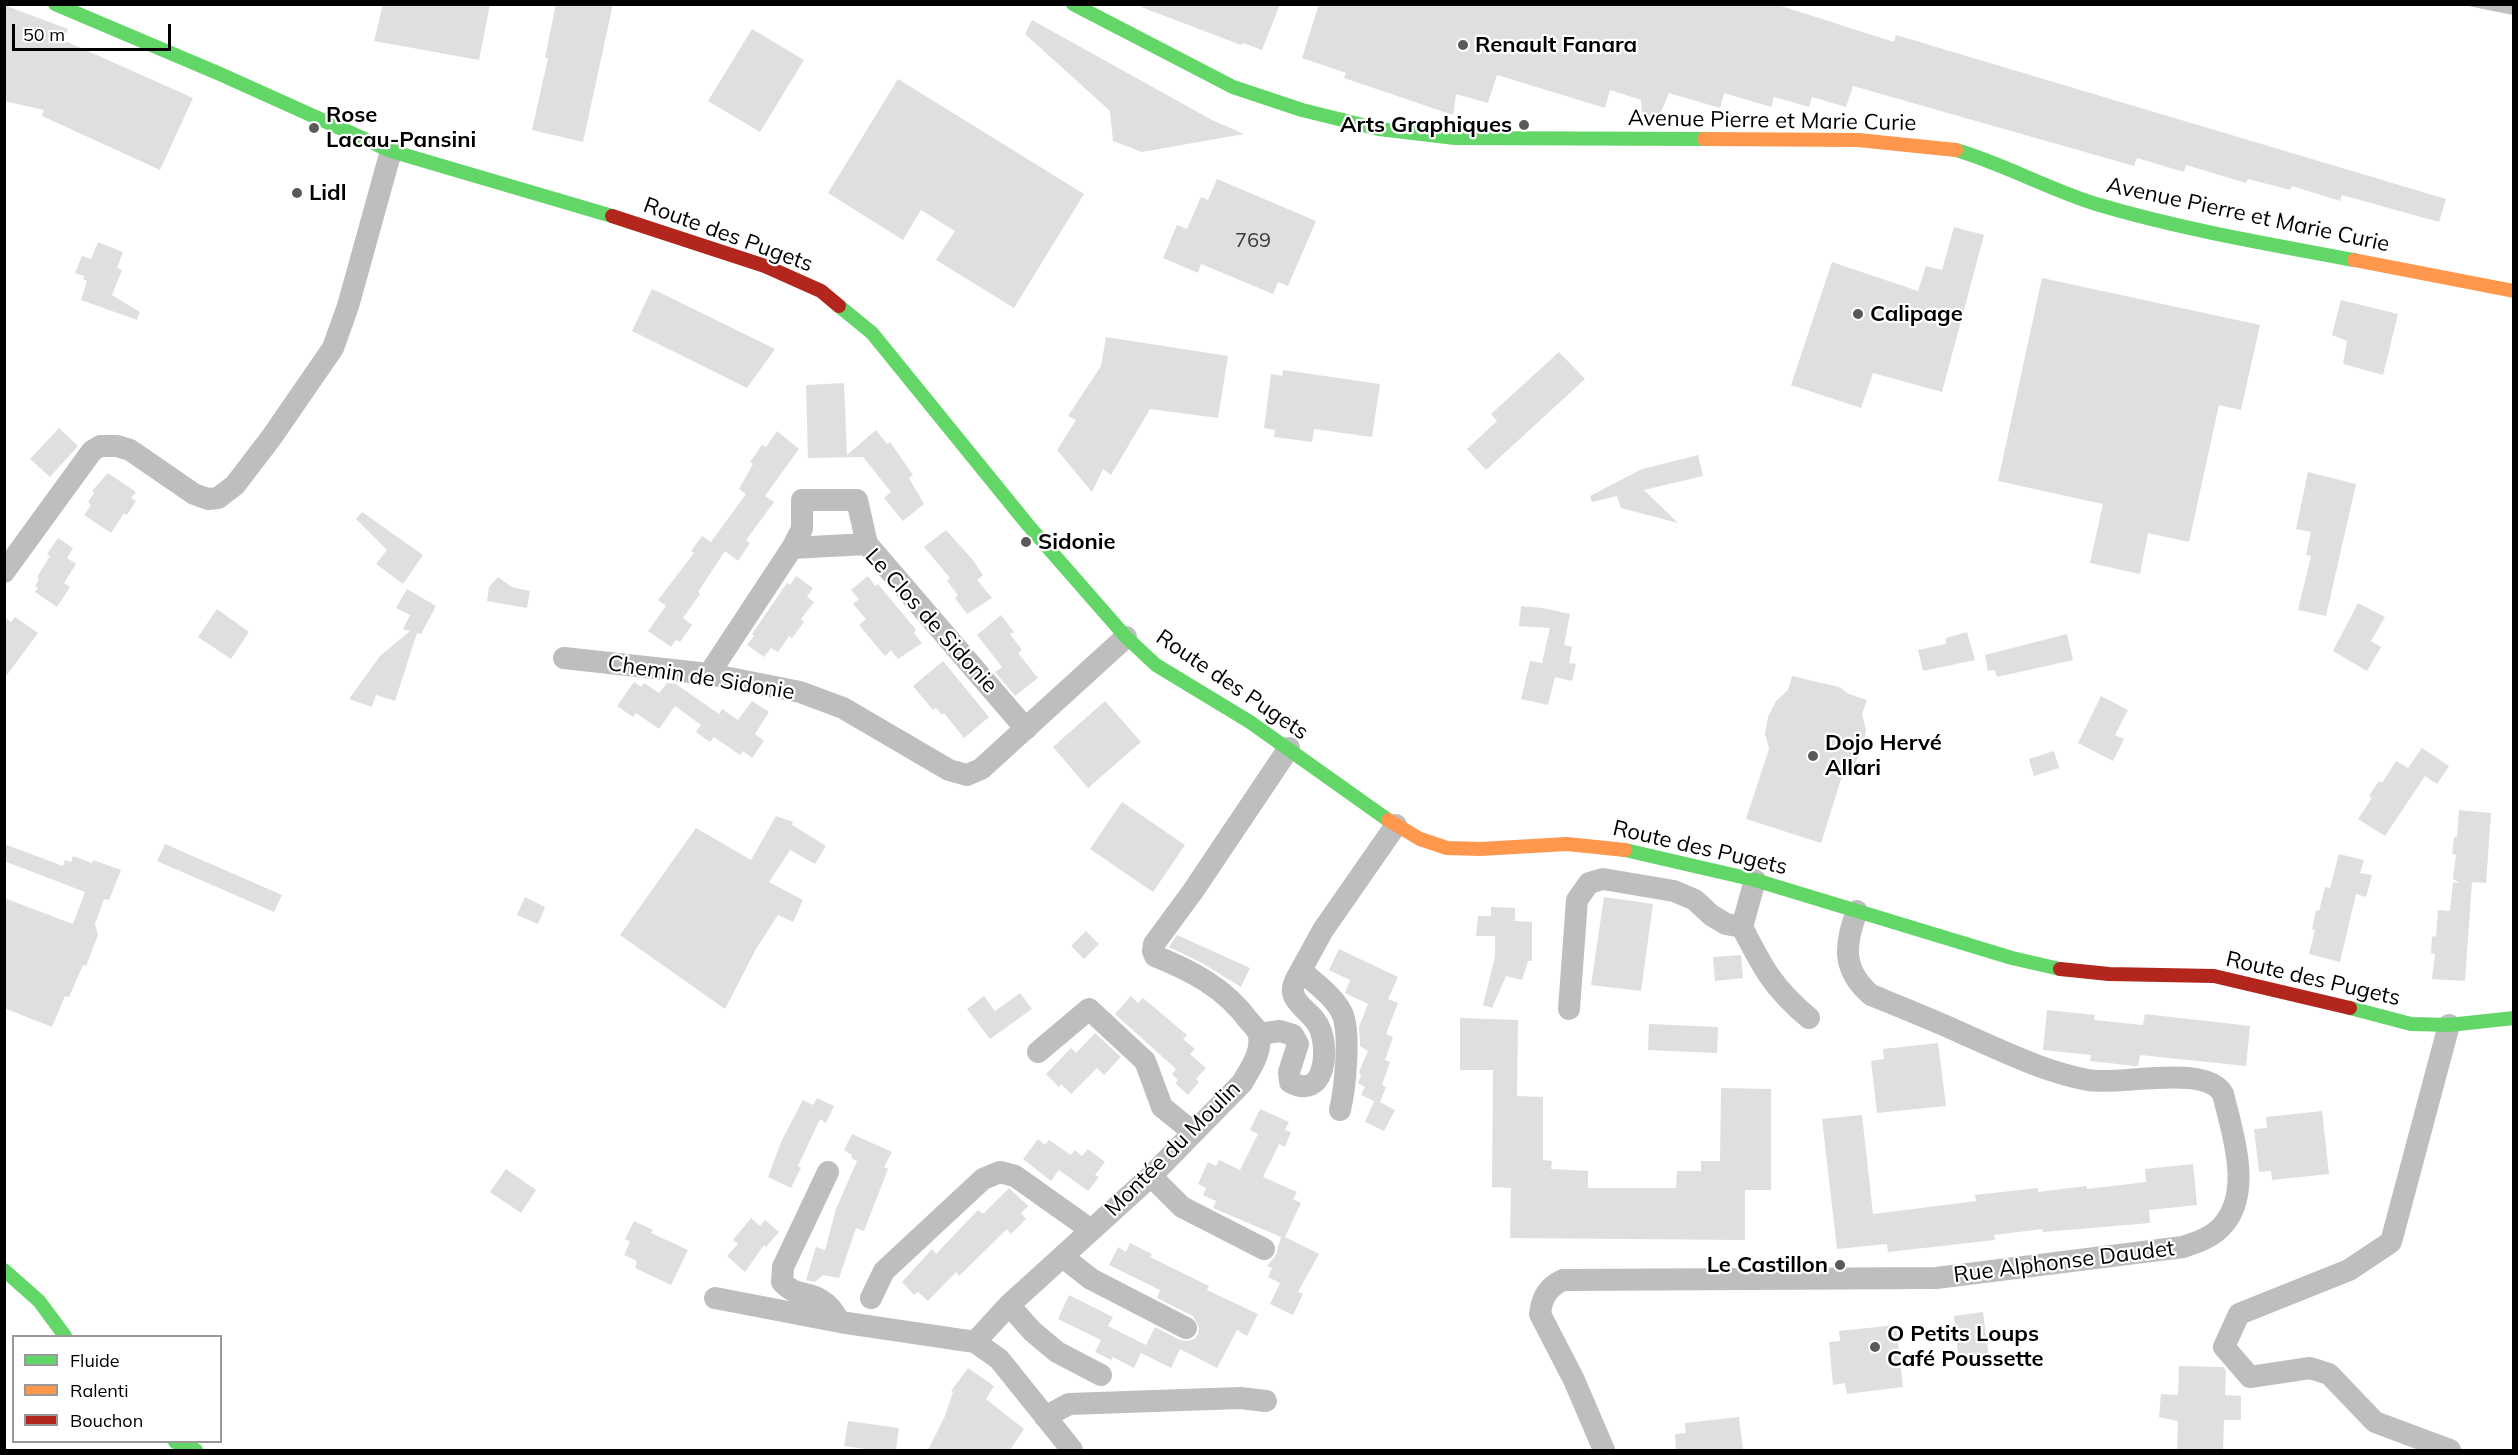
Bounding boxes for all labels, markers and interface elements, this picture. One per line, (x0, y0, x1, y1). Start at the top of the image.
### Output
scale bar (15, 12, 174, 50)
text: 50 m (23, 23, 65, 46)
place label: Renault Fanara (1475, 32, 1637, 58)
marker: Renault Fanara (1456, 38, 1470, 52)
place label: Rose Lacau-Pansini (326, 102, 476, 154)
street label: Avenue Pierre et Marie Curie (1628, 105, 1916, 137)
place label: Arts Graphiques (1340, 112, 1512, 138)
marker: Arts Graphiques (1517, 118, 1531, 132)
marker: Rose Lacau-Pansini (307, 121, 321, 135)
street label: Avenue Pierre et Marie Curie (2104, 172, 2392, 258)
place label: Lidl (309, 180, 346, 206)
marker: Lidl (290, 186, 304, 200)
street label: Route des Pugets (640, 192, 816, 278)
house number: 769 (1235, 229, 1271, 253)
place label: Calipage (1870, 301, 1963, 327)
marker: Calipage (1851, 307, 1865, 321)
place label: Sidonie (1038, 529, 1116, 555)
marker: Sidonie (1019, 535, 1033, 549)
street label: Le Clos de Sidonie (859, 544, 1003, 698)
street label: Route des Pugets (1151, 624, 1313, 746)
street label: Chemin de Sidonie (606, 650, 796, 706)
place label: Dojo Hervé Allari (1825, 730, 1942, 782)
marker: Dojo Hervé Allari (1806, 749, 1820, 763)
street label: Route des Pugets (1610, 815, 1790, 881)
street label: Route des Pugets (2223, 946, 2403, 1012)
street label: Montée du Moulin (1100, 1076, 1246, 1222)
street label: Rue Alphonse Daudet (1952, 1235, 2176, 1289)
place label: Le Castillon (1707, 1252, 1828, 1278)
marker: Le Castillon (1833, 1258, 1847, 1272)
place label: O Petits Loups Café Poussette (1887, 1321, 2044, 1372)
legend (12, 1335, 222, 1443)
marker: O Petits Loups Café Poussette (1868, 1340, 1882, 1354)
text: Fluide (70, 1349, 120, 1372)
text: Ralenti (70, 1379, 128, 1402)
text: Bouchon (70, 1409, 143, 1432)

